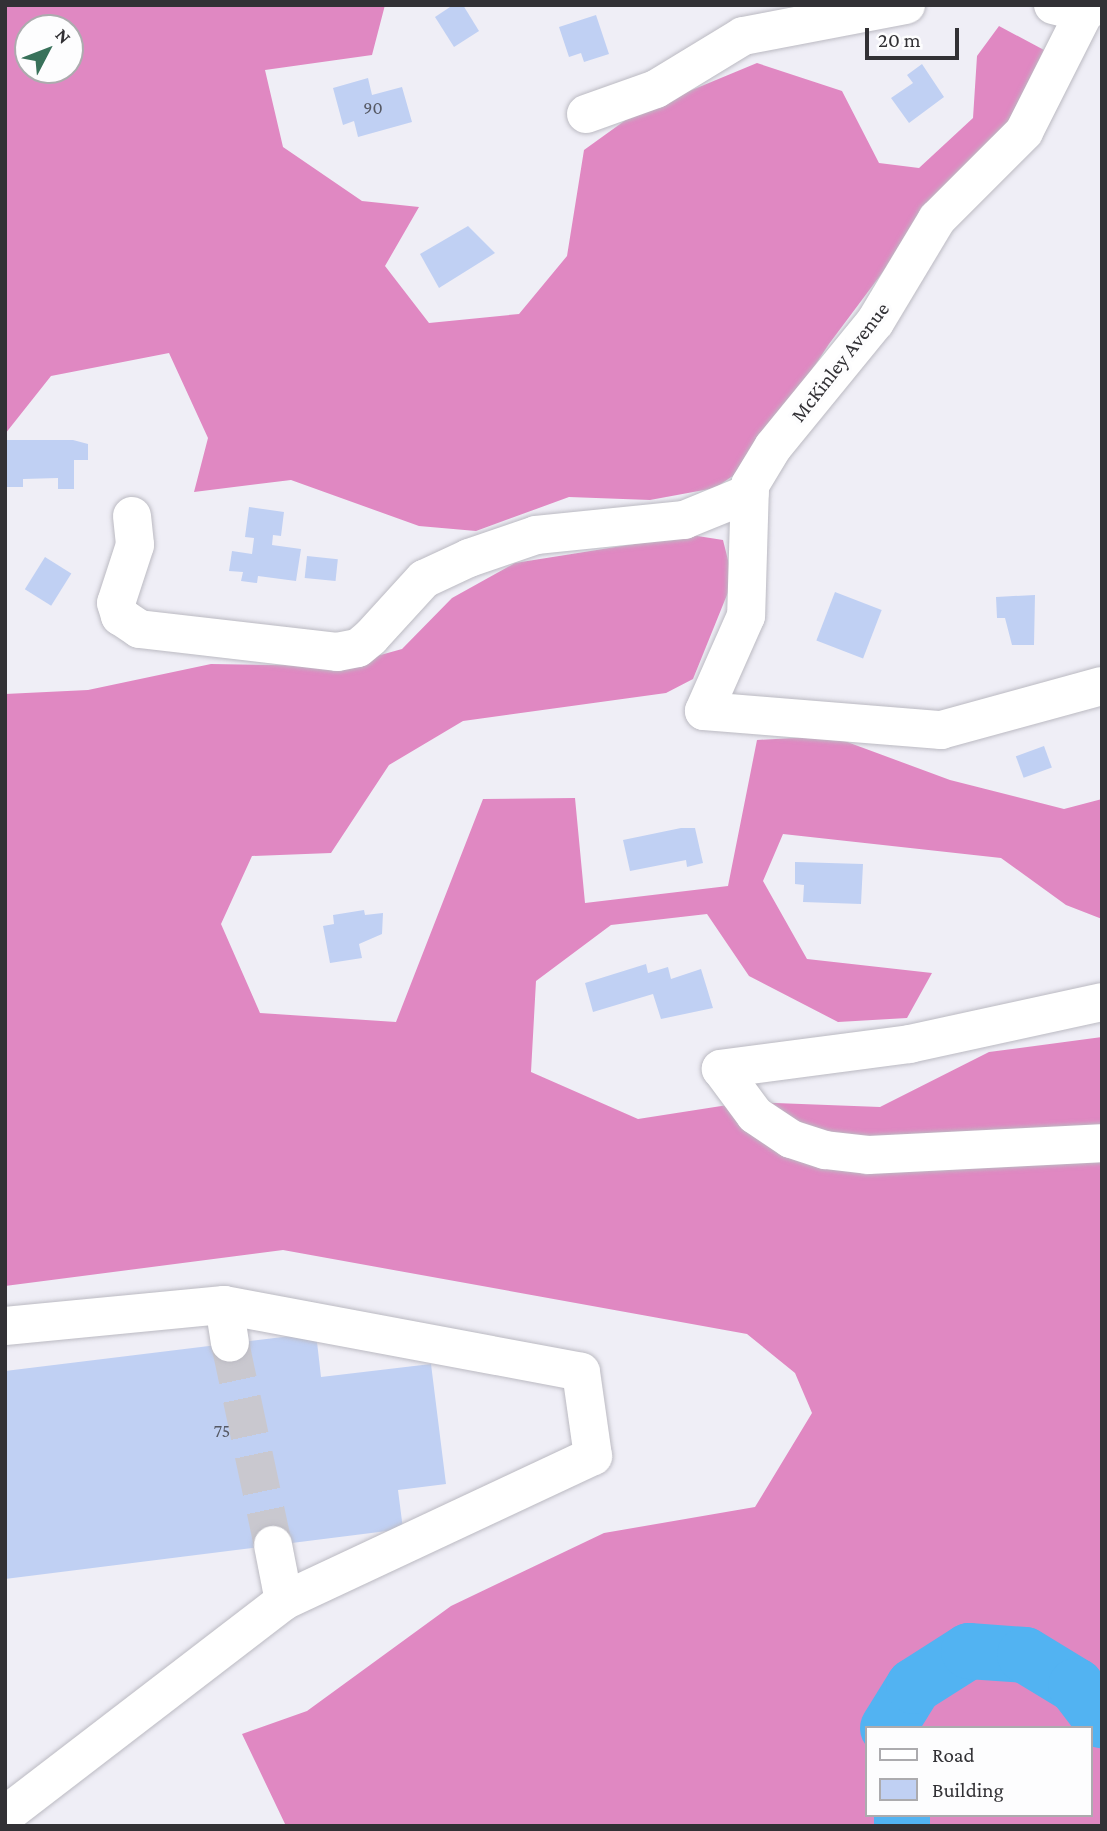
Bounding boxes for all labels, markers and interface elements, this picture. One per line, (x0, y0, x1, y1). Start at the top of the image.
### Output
north arrow (14, 14, 84, 84)
scale bar (869, 14, 964, 58)
text: N (51, 24, 76, 48)
text: 20 m (878, 28, 921, 52)
house number: 90 (363, 97, 383, 119)
street label: McKinley Avenue (785, 297, 895, 427)
house number: 75 (214, 1420, 230, 1442)
legend (866, 1726, 1093, 1817)
text: Road (932, 1743, 975, 1767)
text: Building (932, 1778, 1004, 1802)

